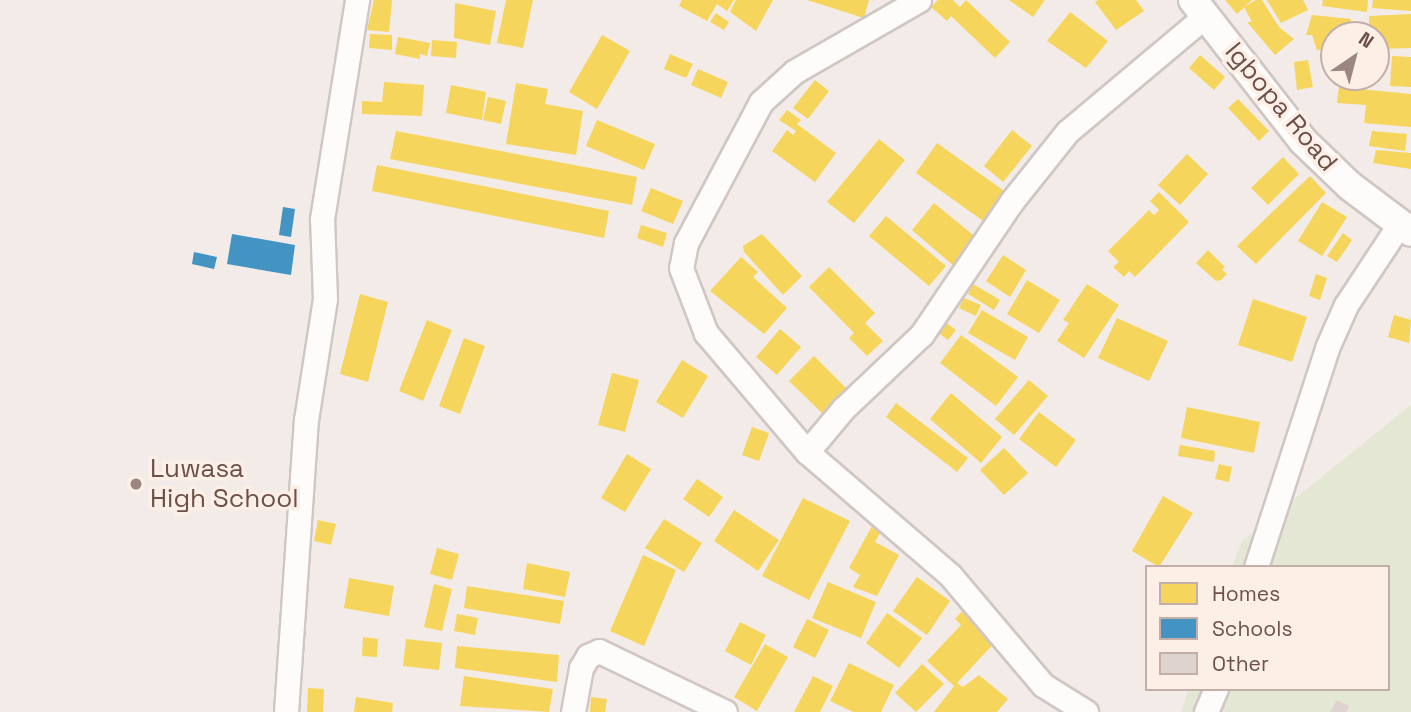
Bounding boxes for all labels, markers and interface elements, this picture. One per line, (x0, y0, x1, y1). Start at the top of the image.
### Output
north arrow (1320, 21, 1390, 91)
text: N (1354, 26, 1379, 54)
street label: Igbopa Road (1218, 36, 1344, 178)
place label: Luwasa High School (150, 453, 299, 514)
marker: Luwasa High School (128, 476, 144, 492)
legend (1145, 565, 1390, 691)
text: Homes (1212, 580, 1280, 607)
text: Schools (1212, 615, 1292, 642)
text: Other (1212, 650, 1269, 677)

